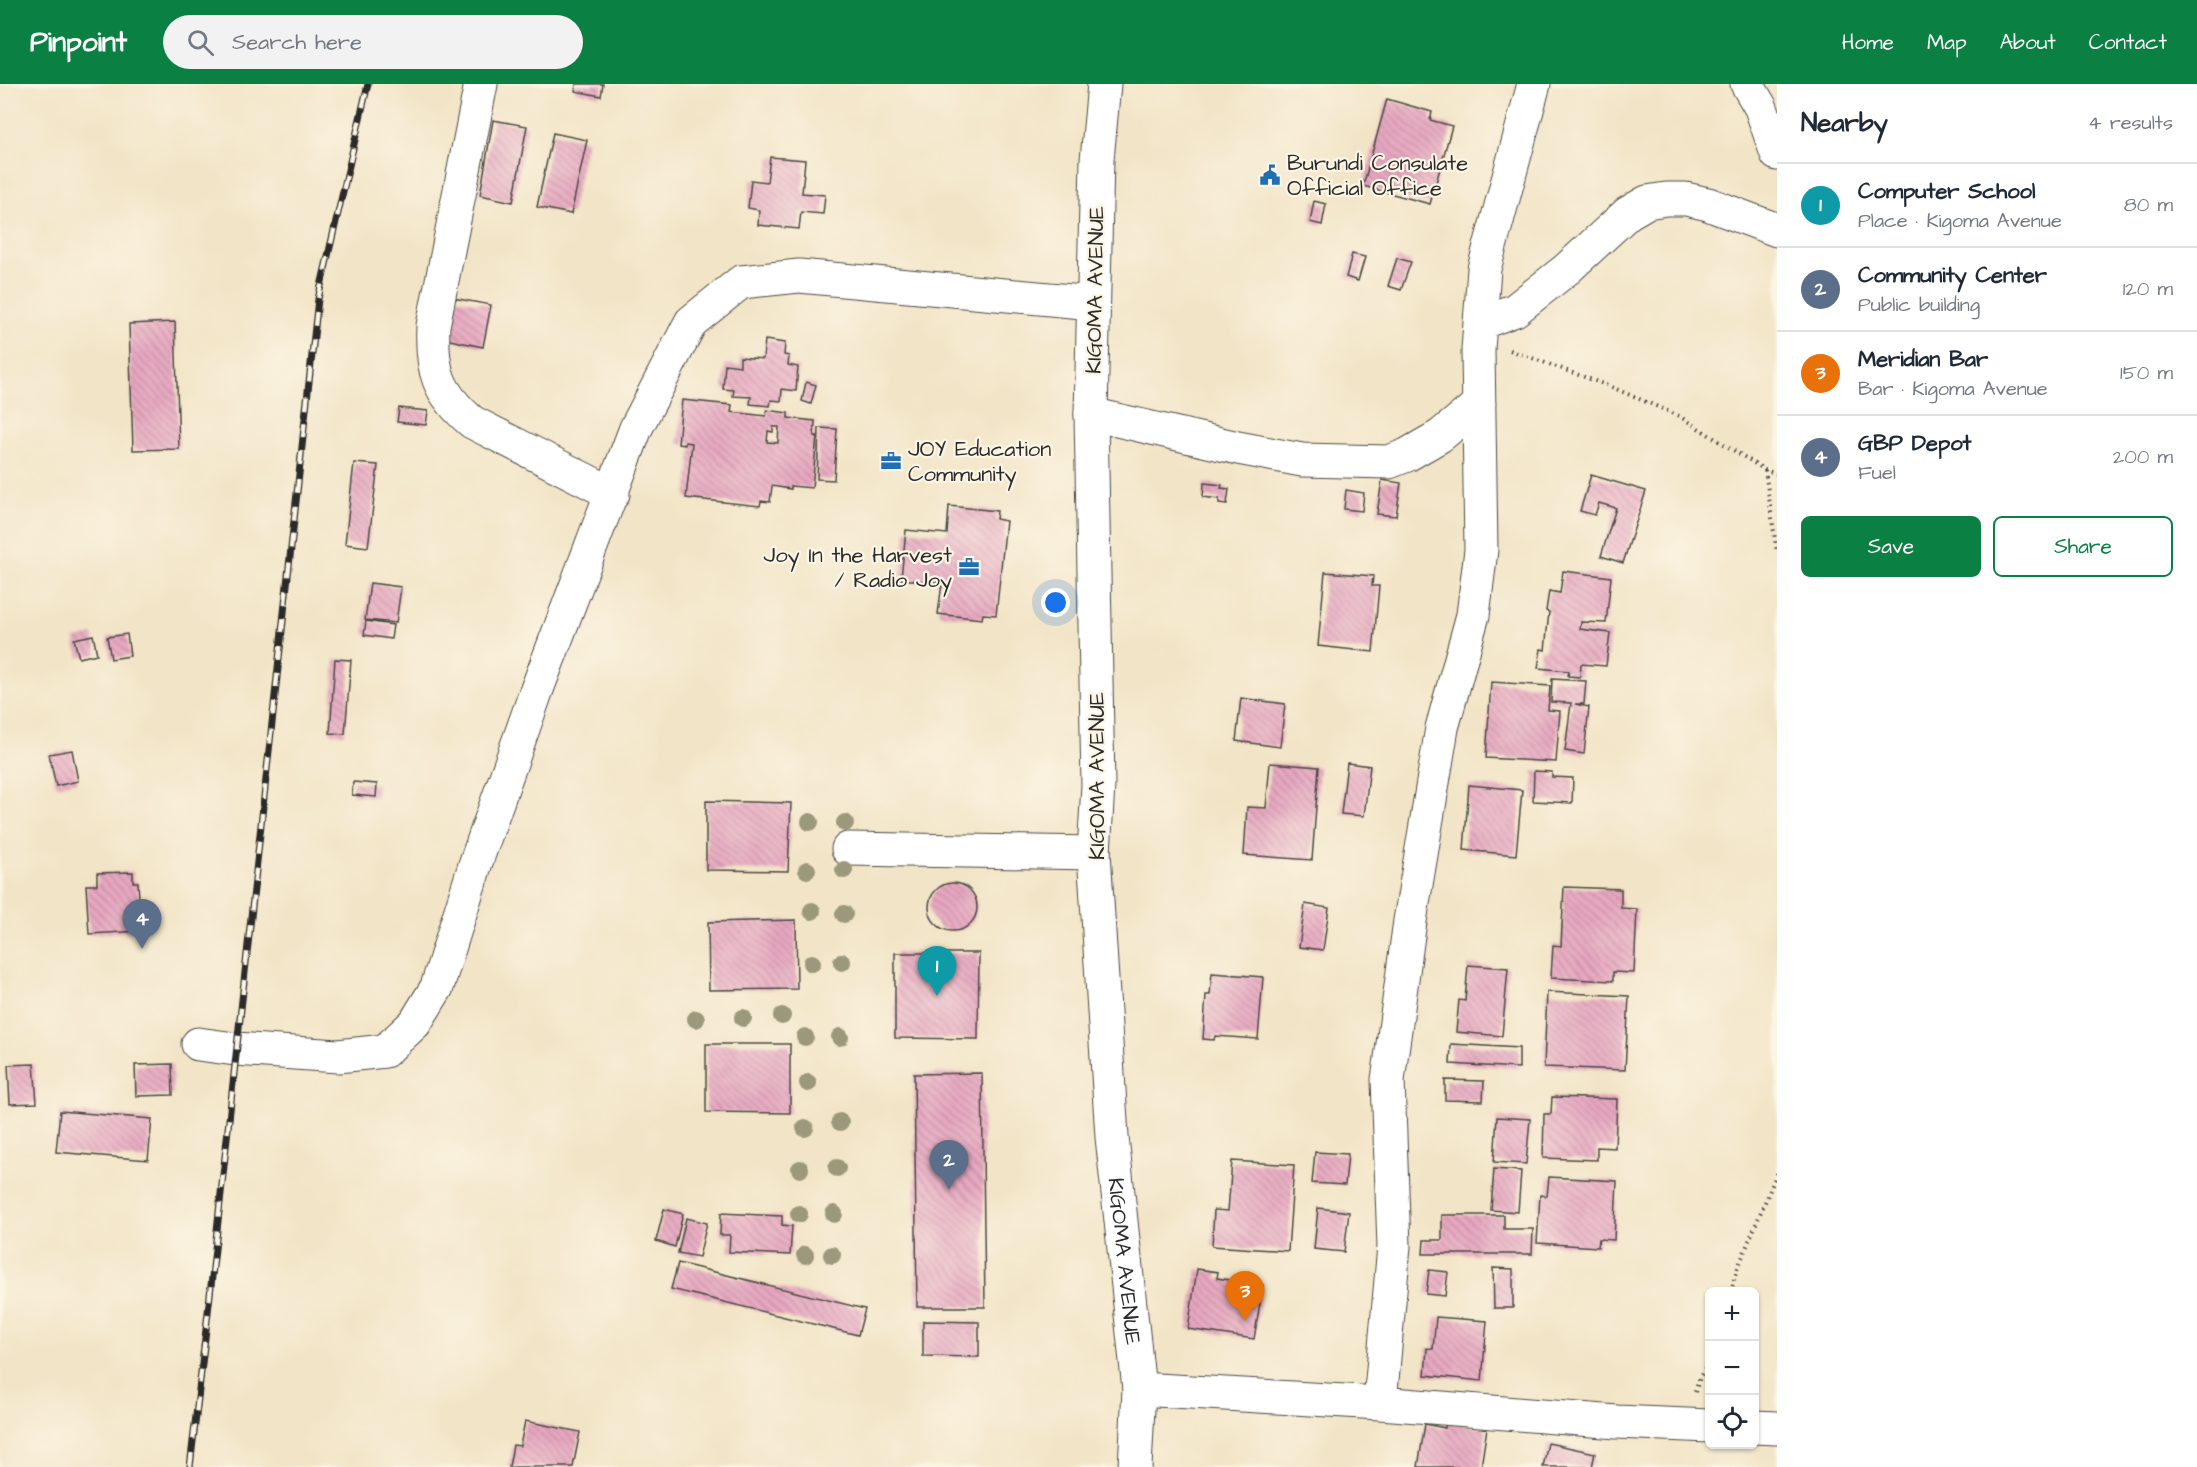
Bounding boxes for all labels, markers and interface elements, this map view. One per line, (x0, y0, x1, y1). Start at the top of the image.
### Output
search box (163, 15, 583, 69)
text: Pinpoint (30, 23, 127, 62)
icon: search (184, 26, 217, 59)
text: Search here (232, 27, 362, 58)
text: Home (1842, 28, 1894, 57)
text: Map (1927, 28, 1967, 57)
text: About (2000, 28, 2056, 57)
text: Contact (2089, 28, 2167, 57)
text: Nearby (1801, 105, 1888, 141)
text: 4 results (2088, 109, 2173, 137)
place label: Burundi Consulate Official Office (1287, 148, 1468, 204)
public building icon: Burundi Consulate Official Office (1258, 163, 1282, 187)
text: Computer School (1858, 176, 2035, 207)
text: 1 (1819, 191, 1822, 219)
text: 80 m (2124, 191, 2173, 219)
street label: KIGOMA AVENUE (1079, 206, 1112, 374)
text: Place · Kigoma Avenue (1858, 207, 2062, 235)
text: Community Center (1858, 260, 2047, 291)
text: 2 (1815, 275, 1826, 303)
text: 120 m (2123, 275, 2173, 303)
text: Public building (1858, 291, 1980, 319)
text: Meridian Bar (1858, 344, 1988, 375)
text: 3 (1815, 359, 1826, 387)
text: 150 m (2120, 359, 2173, 387)
text: Bar · Kigoma Avenue (1858, 375, 2048, 403)
text: GBP Depot (1858, 428, 1971, 459)
place label: JOY Education Community (908, 434, 1051, 491)
text: 4 (1814, 443, 1827, 471)
text: 200 m (2113, 443, 2173, 471)
office icon: JOY Education Community (879, 449, 903, 473)
text: Fuel (1858, 459, 1896, 487)
button: Save (1801, 516, 1981, 577)
button: Share (1993, 516, 2173, 577)
place label: Joy In the Harvest / Radio Joy (764, 540, 952, 597)
office icon: Joy In the Harvest / Radio Joy (957, 555, 981, 579)
your location (1041, 588, 1070, 617)
street label: KIGOMA AVENUE (1082, 692, 1113, 860)
pin: 4 (122, 900, 162, 949)
pin: 1 (918, 946, 956, 996)
pin: 2 (930, 1140, 968, 1190)
street label: KIGOMA AVENUE (1099, 1176, 1148, 1346)
pin: 3 (1226, 1272, 1264, 1321)
map controls (1705, 1287, 1759, 1449)
button: + (1705, 1287, 1759, 1341)
button: − (1705, 1341, 1759, 1395)
button: locate (1705, 1395, 1759, 1449)

